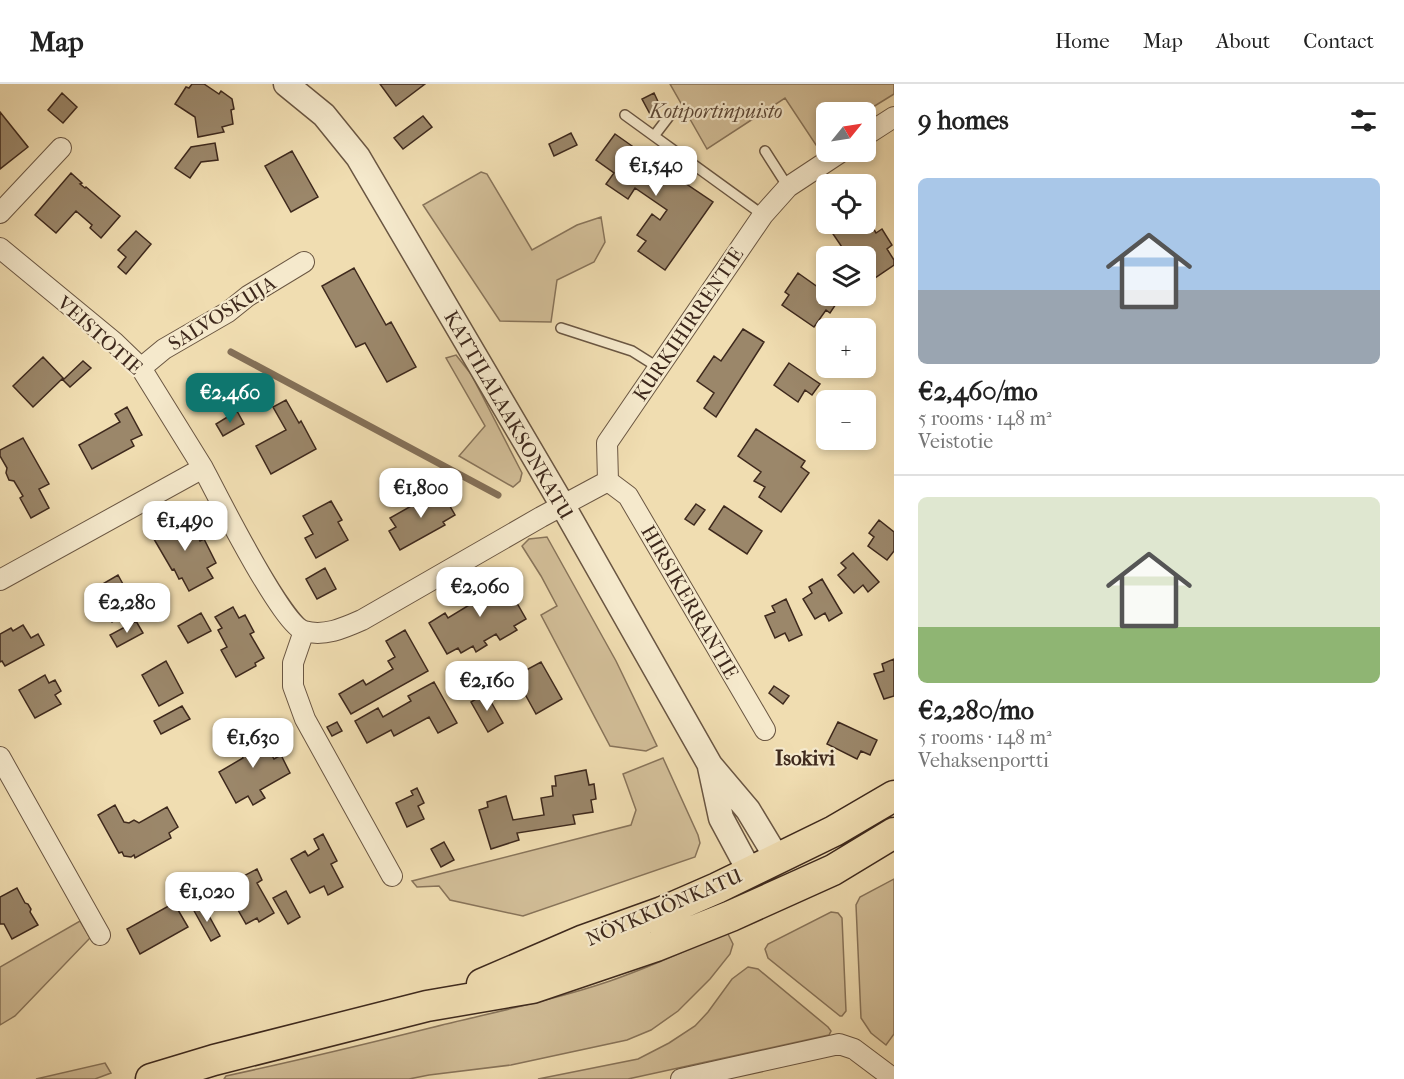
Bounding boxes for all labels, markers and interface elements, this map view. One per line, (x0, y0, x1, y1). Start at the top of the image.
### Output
text: Map (30, 25, 84, 58)
text: Home (1055, 29, 1110, 53)
text: Map (1143, 29, 1183, 53)
text: About (1216, 29, 1270, 53)
text: Contact (1303, 29, 1374, 53)
park label: Kotiportinpuisto (648, 100, 782, 123)
north arrow (816, 102, 876, 162)
map controls (816, 102, 876, 450)
icon: filters (1347, 104, 1380, 137)
text: 9 homes (918, 105, 1009, 136)
pin: €1,540 (607, 146, 705, 197)
text: €1,540 (629, 154, 683, 177)
button: locate (816, 174, 876, 234)
icon: home (1095, 217, 1203, 325)
street label: KURKIHIRRENTIE (629, 243, 748, 405)
button: layers (816, 246, 876, 306)
street label: SALVOSKUJA (164, 271, 281, 356)
street label: VEISTOTIE (52, 291, 147, 379)
street label: KATTILALAAKSONKATU (439, 307, 578, 524)
button: + (816, 318, 876, 378)
pin: €2,460 (181, 373, 279, 424)
text: €2,460/mo (918, 376, 1038, 407)
text: €2,460 (200, 381, 260, 404)
button: − (816, 390, 876, 450)
text: 5 rooms · 148 m² (918, 407, 1052, 430)
text: Veistotie (918, 430, 993, 453)
pin: €1,800 (372, 468, 470, 519)
text: €1,800 (393, 476, 449, 499)
pin: €1,490 (136, 501, 234, 552)
text: €1,490 (156, 509, 214, 532)
street label: HIRSIKERRANTIE (636, 521, 743, 683)
icon: home (1095, 536, 1203, 644)
pin: €2,060 (431, 567, 529, 618)
text: €2,060 (450, 575, 510, 598)
pin: €2,280 (78, 583, 176, 634)
text: €2,280 (98, 591, 156, 614)
pin: €2,160 (438, 661, 536, 712)
text: €2,160 (459, 669, 515, 692)
text: €2,280/mo (918, 695, 1034, 726)
pin: €1,630 (204, 718, 302, 769)
text: €1,630 (226, 726, 280, 749)
text: 5 rooms · 148 m² (918, 726, 1052, 749)
district label: Isokivi (775, 746, 836, 770)
text: Vehaksenportti (918, 749, 1049, 772)
street label: NÖYKKIÖNKATU (582, 863, 746, 951)
pin: €1,020 (158, 872, 256, 923)
text: €1,020 (179, 880, 235, 903)

